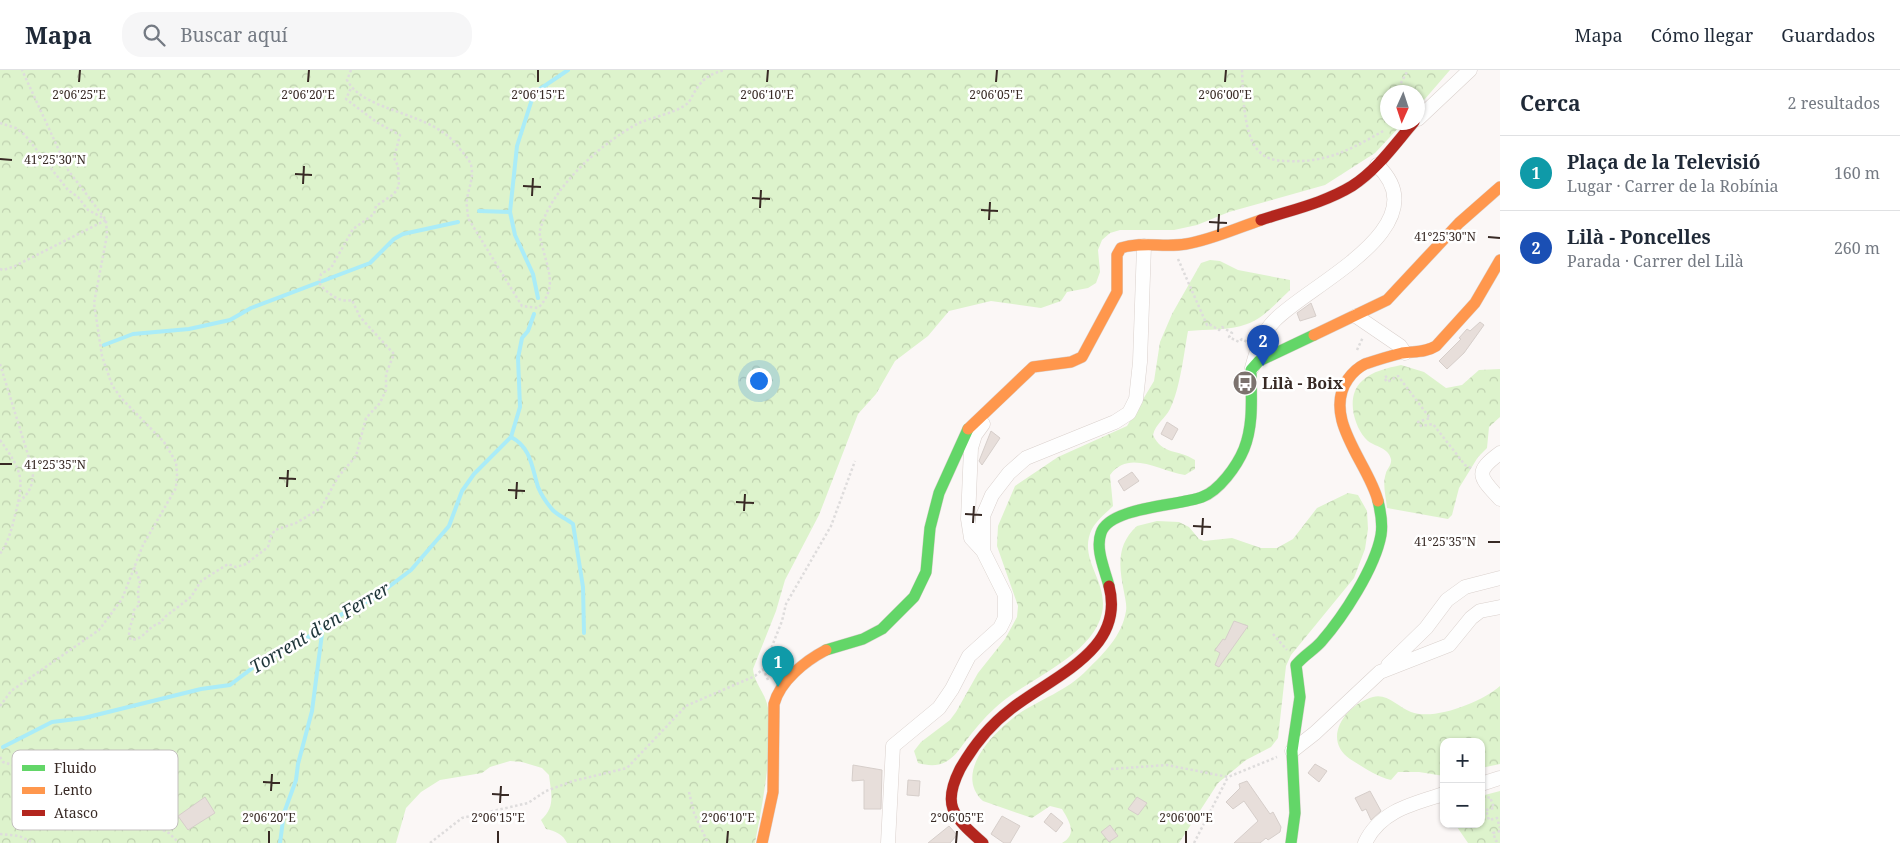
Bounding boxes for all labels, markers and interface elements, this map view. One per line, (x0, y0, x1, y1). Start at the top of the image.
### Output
search box (122, 12, 472, 57)
text: Mapa (25, 18, 92, 51)
icon: search (140, 21, 168, 49)
text: Buscar aquí (180, 22, 288, 48)
text: Mapa (1575, 23, 1623, 47)
text: Cómo llegar (1651, 23, 1753, 47)
text: Guardados (1781, 23, 1875, 47)
north arrow (1380, 85, 1425, 130)
text: 2°06'25"E (52, 86, 106, 103)
text: 2°06'20"E (281, 86, 335, 103)
text: 2°06'15"E (511, 86, 565, 103)
text: 2°06'10"E (740, 86, 794, 103)
text: 2°06'05"E (969, 86, 1023, 103)
text: 2°06'00"E (1198, 86, 1252, 103)
text: Cerca (1520, 89, 1581, 117)
text: 2 resultados (1788, 92, 1880, 114)
text: Plaça de la Televisió (1567, 149, 1761, 175)
text: 41°25'30"N (24, 151, 86, 168)
text: 1 (1531, 162, 1541, 184)
text: 160 m (1834, 162, 1880, 184)
text: Lugar · Carrer de la Robínia (1567, 175, 1779, 197)
text: Lilà - Poncelles (1567, 224, 1711, 250)
text: 41°25'30"N (1414, 228, 1476, 245)
text: 2 (1531, 237, 1541, 259)
text: 260 m (1834, 237, 1880, 259)
text: Parada · Carrer del Lilà (1567, 250, 1744, 272)
pin: 2 (1247, 325, 1279, 366)
your location (746, 368, 772, 394)
bus stop icon: Lilà - Boix (1232, 370, 1258, 396)
place label: Lilà - Boix (1262, 372, 1344, 394)
text: 41°25'35"N (24, 456, 86, 473)
text: 41°25'35"N (1414, 533, 1476, 550)
water label: Torrent d'en Ferrer (245, 575, 395, 679)
pin: 1 (762, 646, 794, 687)
map controls (1440, 738, 1485, 828)
button: + (1440, 738, 1485, 783)
legend (12, 750, 178, 830)
text: Fluido (54, 758, 97, 777)
text: Lento (54, 780, 92, 799)
button: − (1440, 783, 1485, 828)
text: Atasco (54, 803, 98, 822)
text: 2°06'20"E (242, 809, 296, 826)
text: 2°06'15"E (471, 809, 525, 826)
text: 2°06'10"E (701, 809, 755, 826)
text: 2°06'05"E (930, 809, 984, 826)
text: 2°06'00"E (1159, 809, 1213, 826)

